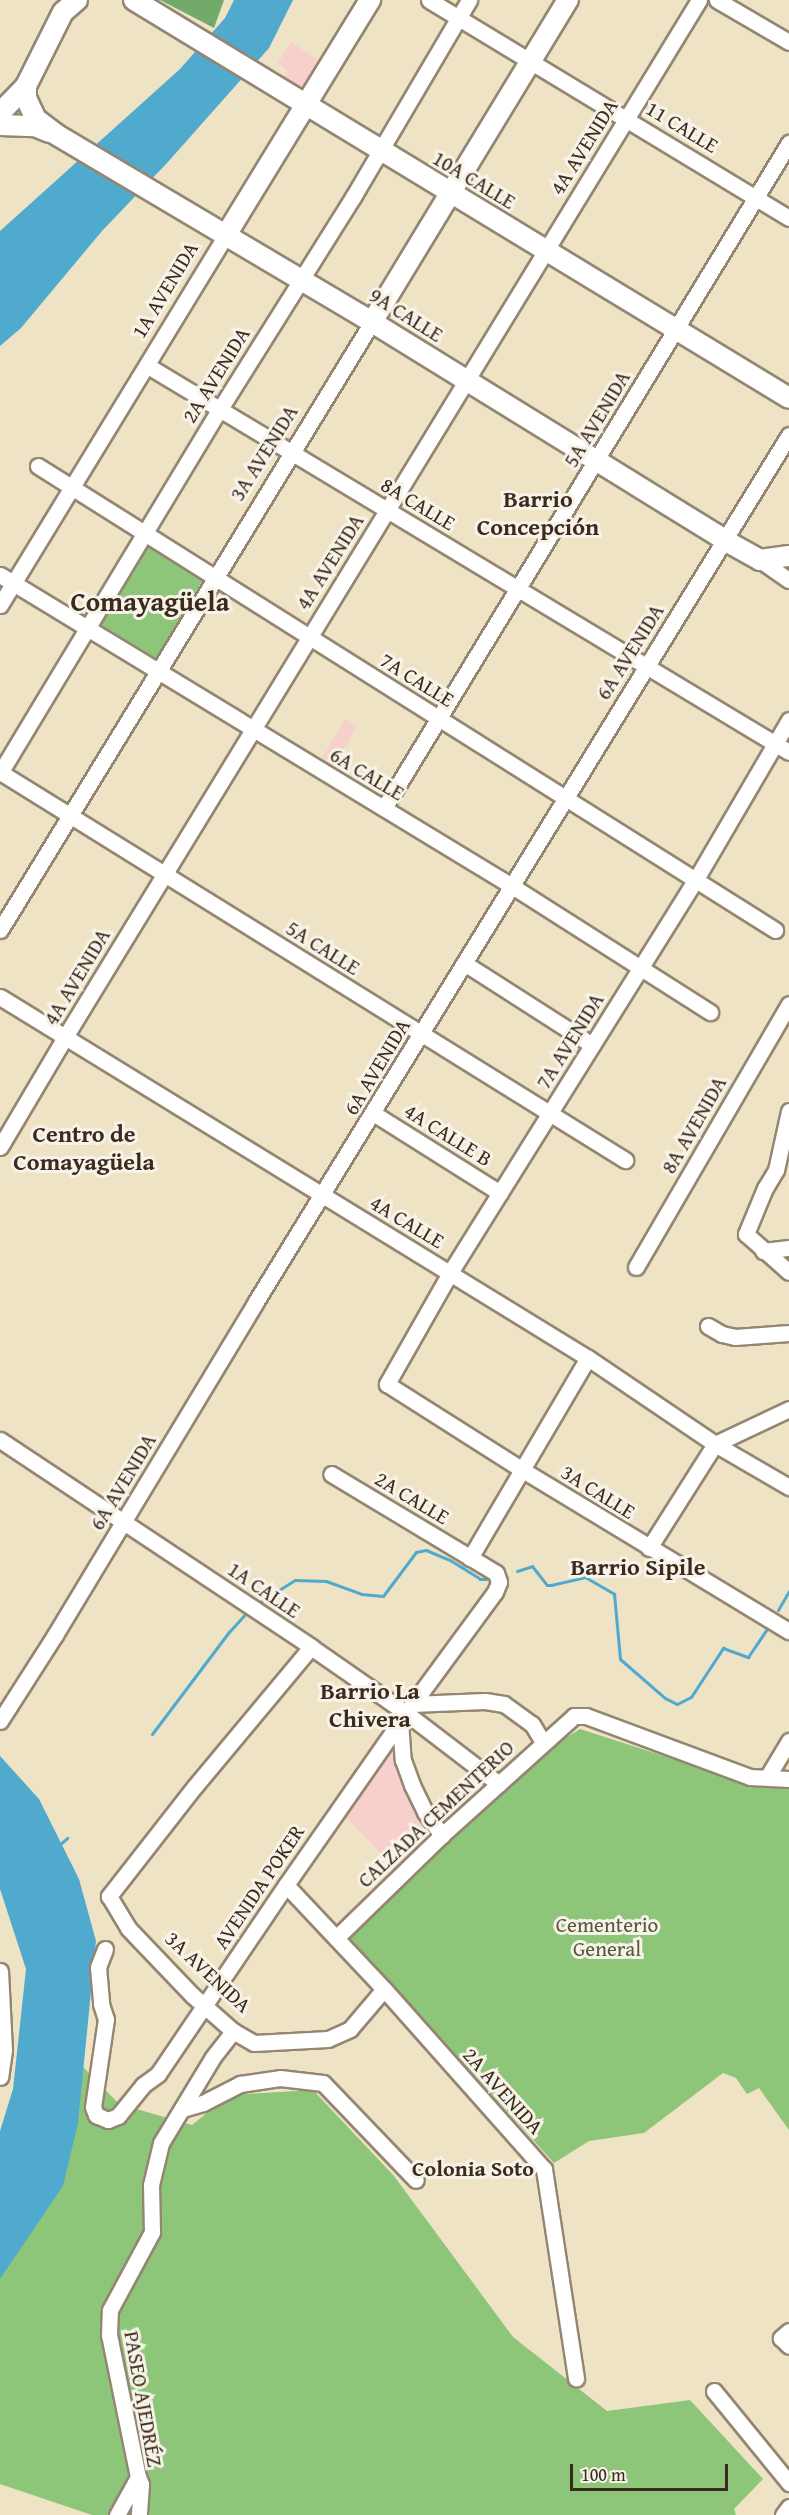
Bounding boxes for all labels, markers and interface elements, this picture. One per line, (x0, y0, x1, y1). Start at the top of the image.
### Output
street label: 4A AVENIDA (545, 95, 623, 199)
street label: 11 CALLE (641, 96, 723, 158)
street label: 10A CALLE (428, 145, 520, 215)
street label: 1A AVENIDA (126, 237, 204, 343)
street label: 9A CALLE (365, 283, 447, 347)
street label: 2A AVENIDA (177, 323, 255, 427)
street label: 5A AVENIDA (558, 366, 636, 472)
street label: 3A AVENIDA (225, 401, 303, 505)
street label: 8A CALLE (376, 472, 460, 536)
district label: Barrio Concepción (477, 485, 599, 541)
street label: 4A AVENIDA (291, 510, 369, 614)
district label: Comayagüela (70, 586, 230, 618)
street label: 6A AVENIDA (591, 600, 669, 704)
street label: 7A CALLE (376, 648, 458, 712)
street label: 6A CALLE (325, 742, 409, 806)
street label: 5A CALLE (282, 916, 364, 980)
street label: 4A AVENIDA (38, 924, 116, 1030)
street label: 7A AVENIDA (531, 989, 609, 1093)
street label: 6A AVENIDA (338, 1014, 416, 1120)
street label: 8A AVENIDA (656, 1072, 732, 1178)
street label: 4A CALLE B (400, 1098, 496, 1172)
district label: Centro de Comayagüela (13, 1120, 155, 1176)
street label: 4A CALLE (365, 1190, 449, 1254)
street label: 6A AVENIDA (84, 1429, 162, 1535)
street label: 3A CALLE (557, 1460, 639, 1524)
street label: 2A CALLE (370, 1466, 454, 1530)
district label: Barrio Sipile (570, 1553, 706, 1581)
street label: 1A CALLE (223, 1557, 305, 1623)
district label: Barrio La Chivera (320, 1677, 420, 1733)
street label: CALZADA CEMENTERIO (353, 1735, 519, 1893)
street label: AVENIDA POKER (208, 1820, 310, 1954)
park label: Cementerio General (556, 1912, 658, 1962)
street label: 3A AVENIDA (160, 1926, 256, 2018)
street label: 2A AVENIDA (457, 2042, 549, 2140)
district label: Colonia Soto (412, 2156, 534, 2182)
street label: PASEO AJEDRÉZ (119, 2329, 167, 2469)
scale bar (573, 2452, 730, 2490)
text: 100 m (581, 2461, 626, 2488)

